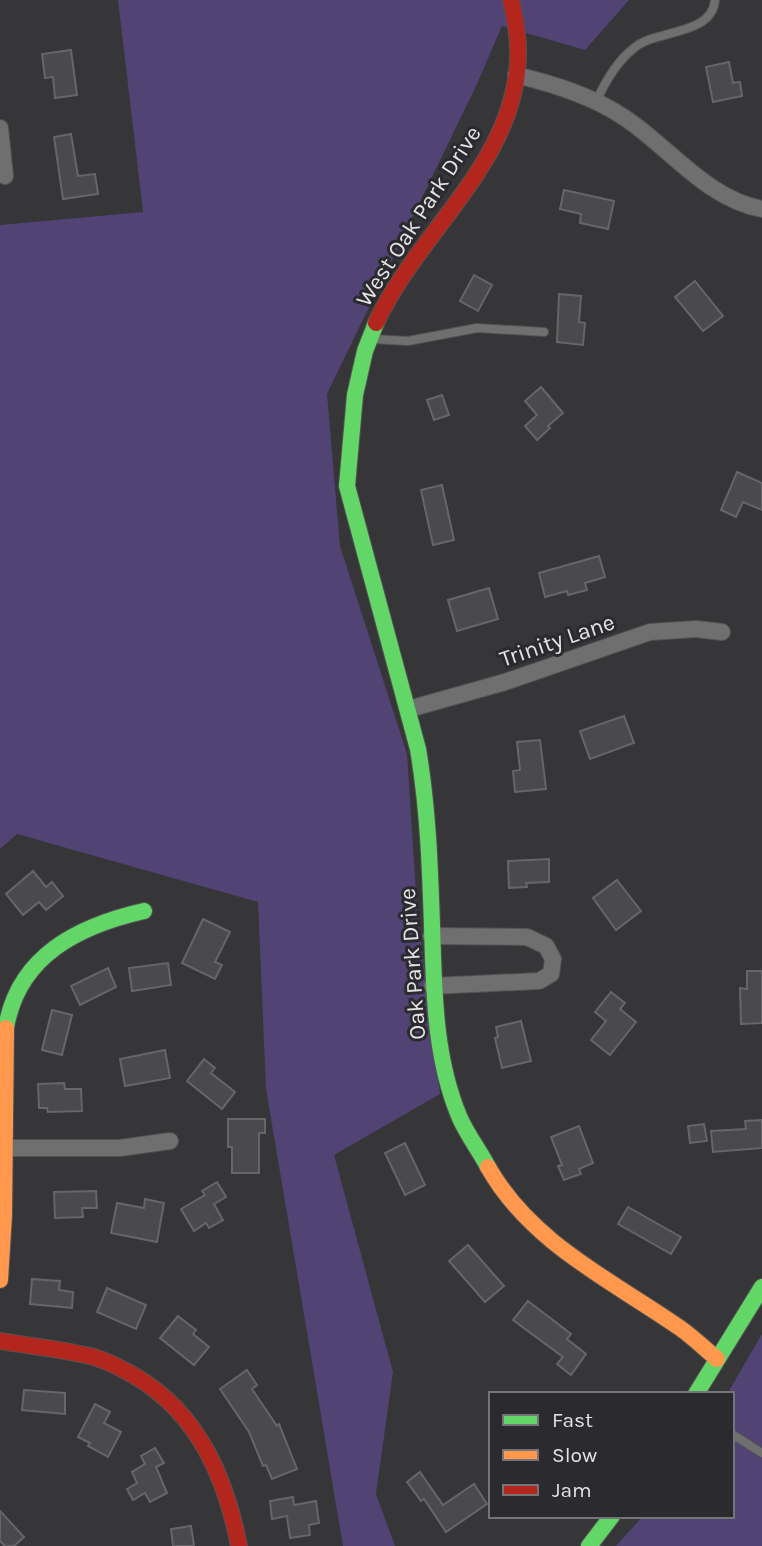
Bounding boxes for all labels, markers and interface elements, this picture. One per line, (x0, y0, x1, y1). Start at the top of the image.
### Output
street label: West Oak Park Drive (350, 121, 487, 312)
street label: Trinity Lane (496, 608, 618, 673)
street label: Oak Park Drive (394, 887, 431, 1041)
legend (489, 1392, 734, 1518)
text: Fast (552, 1408, 593, 1432)
text: Slow (552, 1443, 597, 1467)
text: Jam (552, 1478, 592, 1502)

